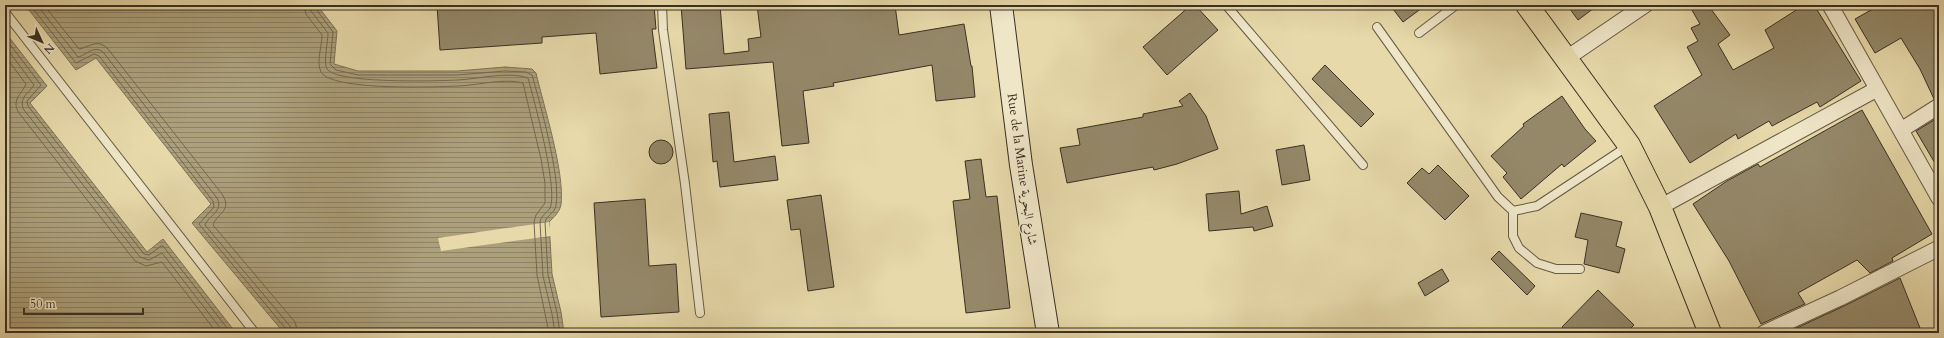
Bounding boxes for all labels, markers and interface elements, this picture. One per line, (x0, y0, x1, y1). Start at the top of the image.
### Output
north arrow (22, 22, 62, 62)
text: N (40, 40, 58, 58)
street label: Rue de la Marine شارع البحرية (1000, 92, 1042, 246)
scale bar (24, 290, 143, 316)
text: 50 m (30, 296, 57, 312)

